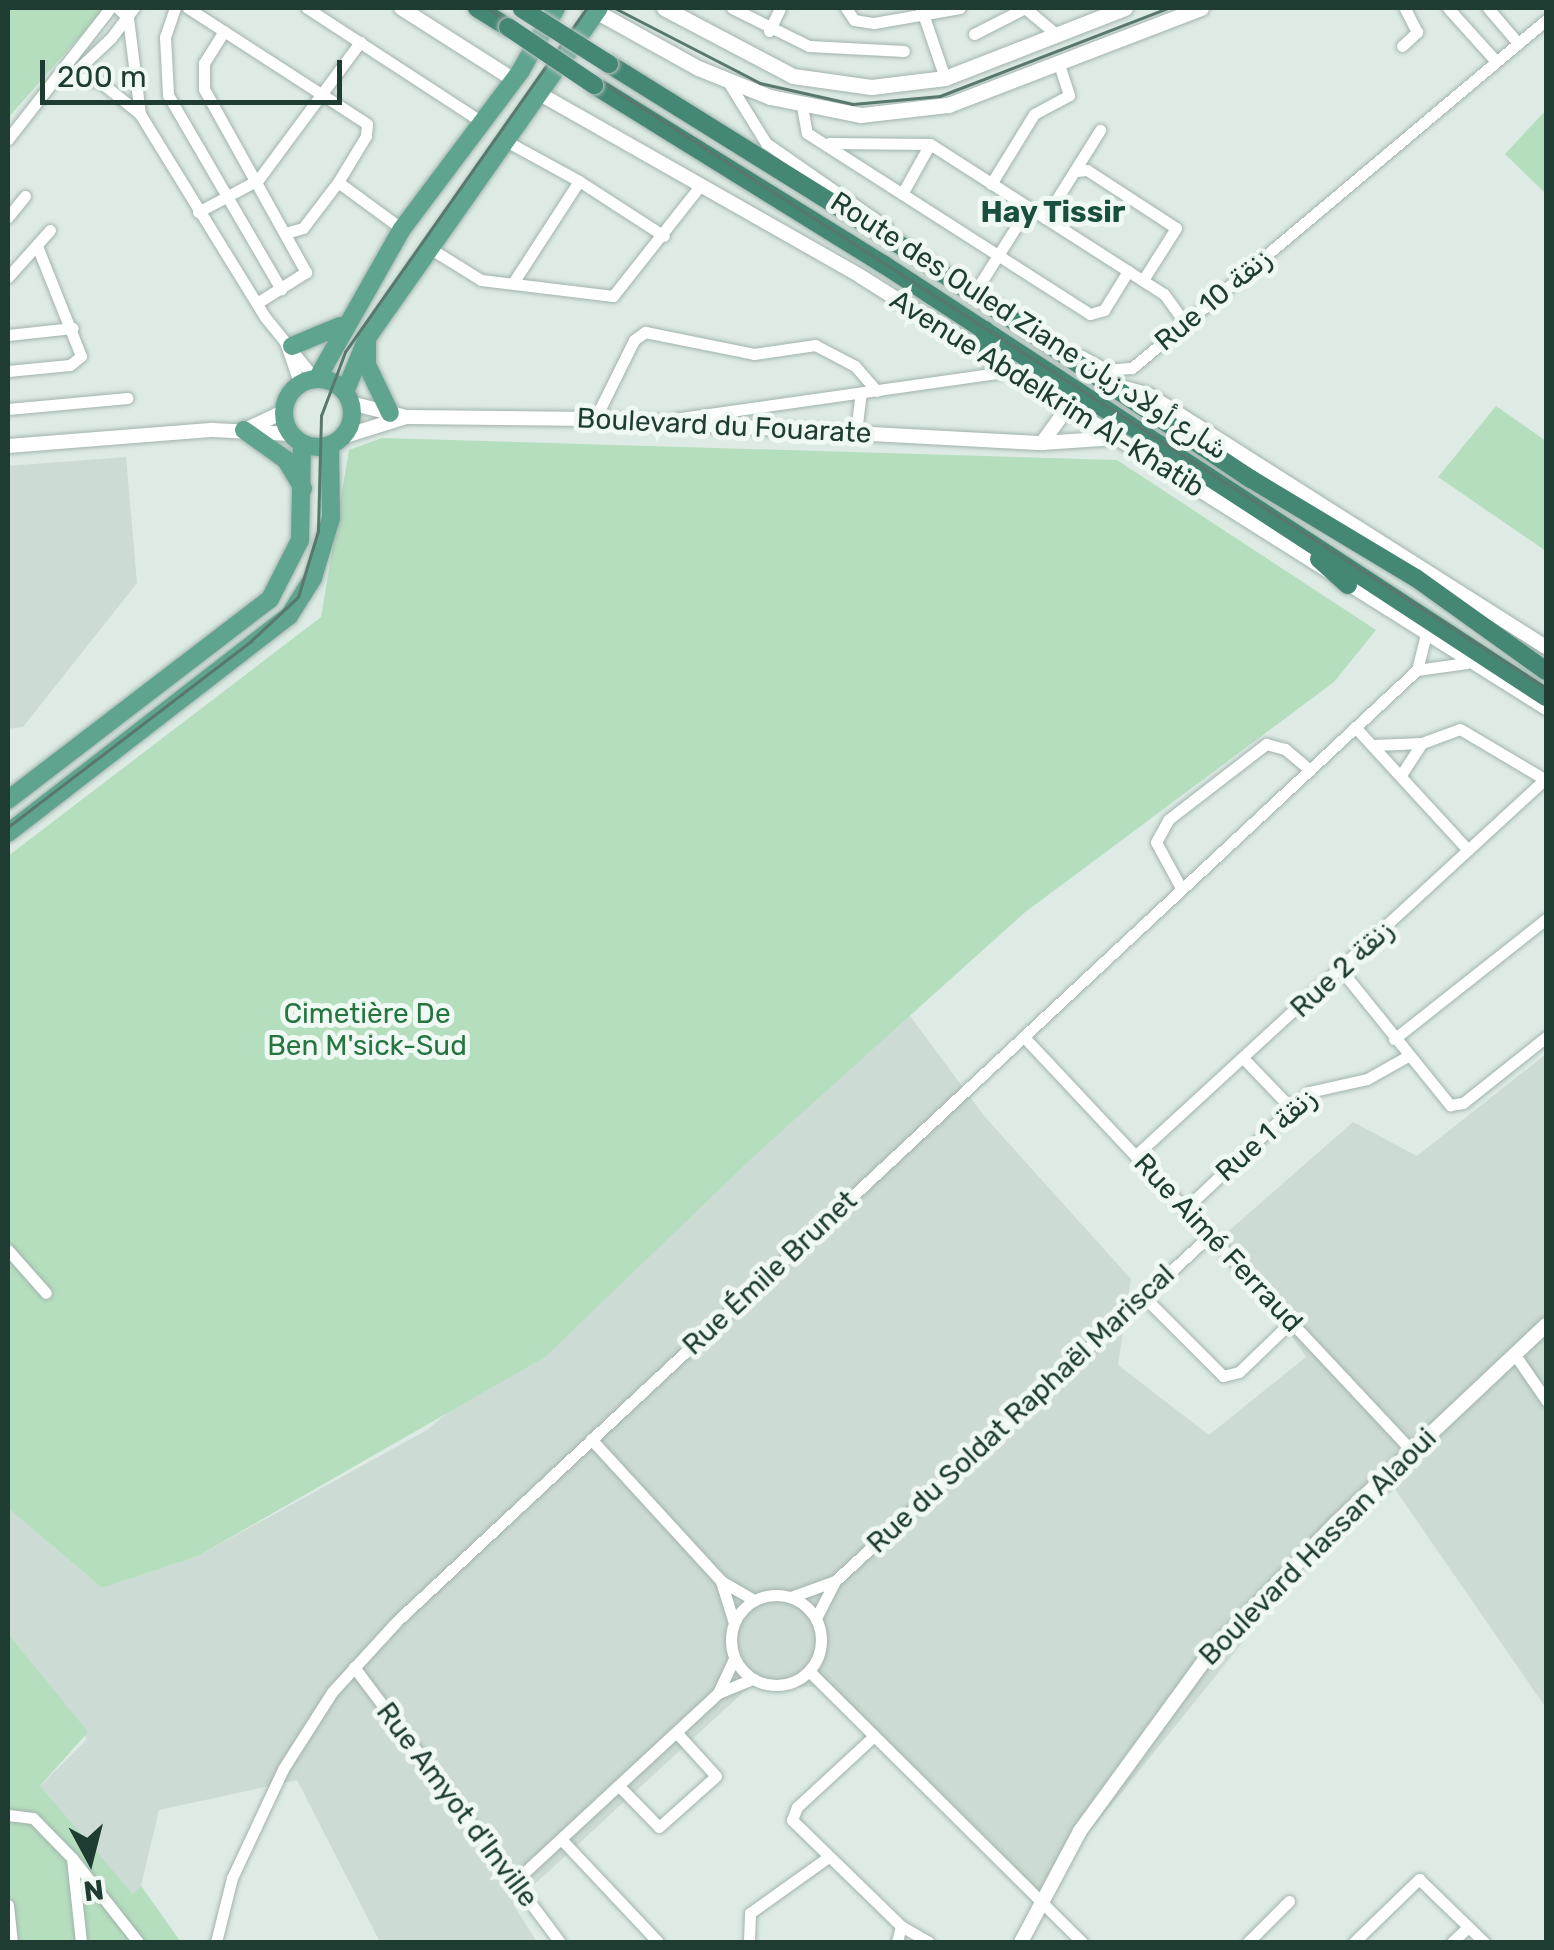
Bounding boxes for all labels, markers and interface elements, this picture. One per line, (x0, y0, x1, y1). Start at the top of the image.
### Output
scale bar (45, 40, 348, 102)
text: 200 m (57, 59, 147, 95)
street label: Route des Ouled Ziane شارع أولاد زيان (824, 185, 1234, 467)
district label: Hay Tissir (980, 194, 1126, 230)
street label: Rue 10 زنقة (1148, 242, 1278, 358)
street label: Avenue Abdelkrim Al-Khatib (883, 283, 1211, 505)
street label: Boulevard du Fouarate (576, 402, 872, 450)
street label: Rue 2 زنقة (1284, 913, 1400, 1025)
park label: Cimetière De Ben M'sick-Sud (267, 997, 467, 1063)
street label: Rue 1 زنقة (1209, 1081, 1323, 1189)
street label: Rue Aimé Ferraud (1126, 1147, 1310, 1339)
street label: Rue Émile Brunet (676, 1184, 864, 1362)
street label: Rue du Soldat Raphaël Mariscal (860, 1258, 1182, 1560)
street label: Boulevard Hassan Alaoui (1192, 1421, 1444, 1673)
street label: Rue Amyot d'Inville (369, 1696, 545, 1914)
north arrow (40, 1810, 140, 1910)
text: N (82, 1873, 106, 1908)

